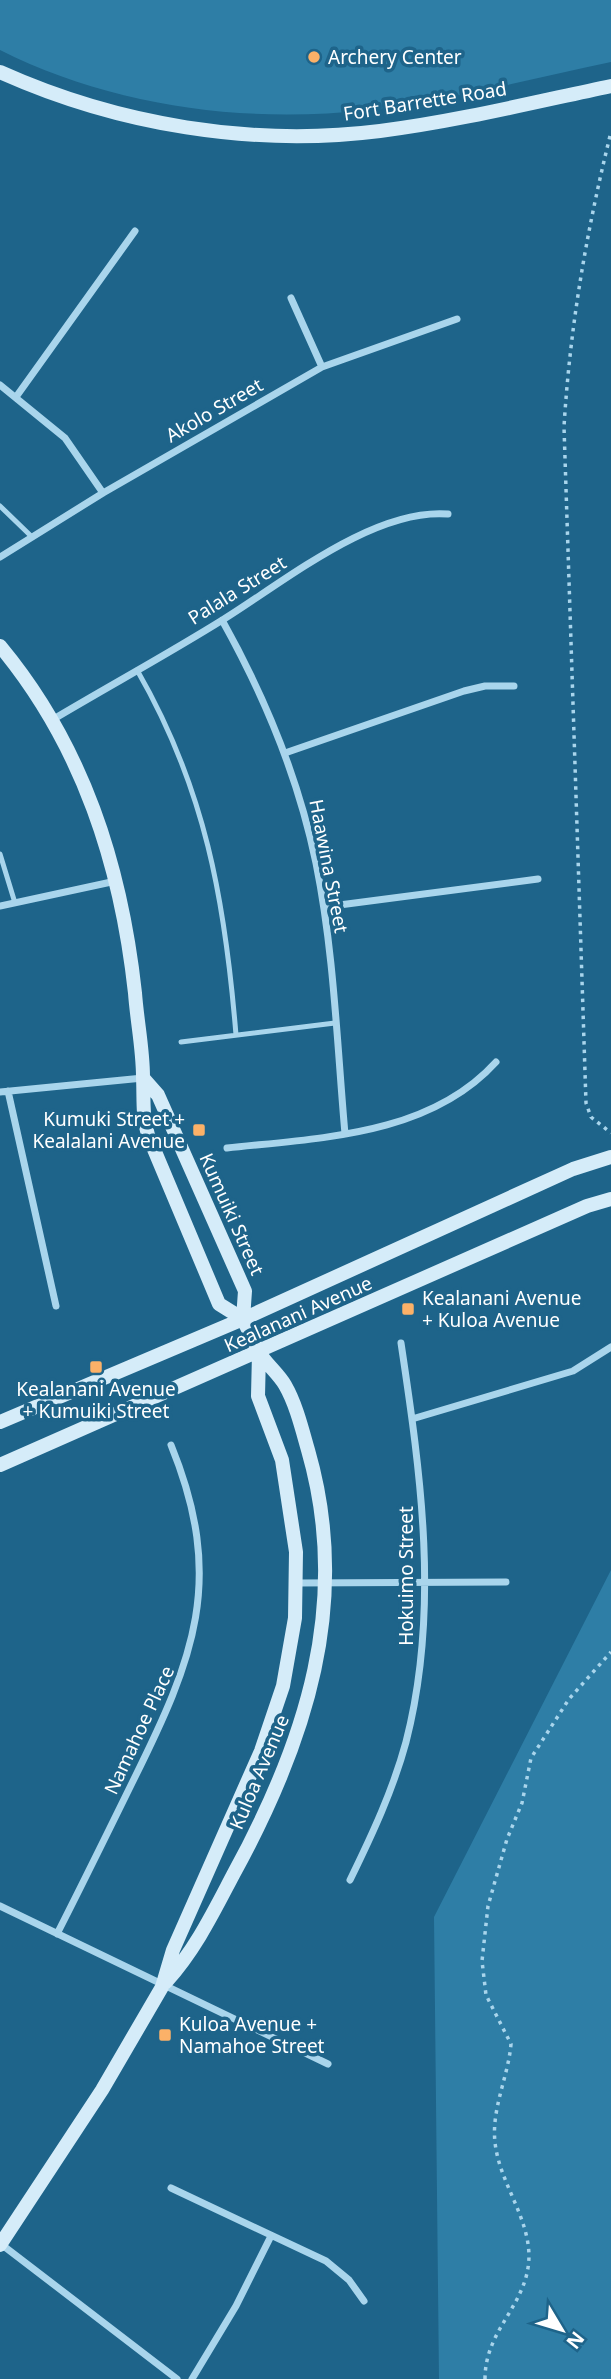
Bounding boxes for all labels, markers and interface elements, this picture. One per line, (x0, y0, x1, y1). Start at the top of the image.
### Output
place label: Archery Center (328, 44, 462, 70)
marker: Archery Center (306, 49, 322, 65)
street label: Fort Barrette Road (341, 75, 509, 127)
street label: Akolo Street (161, 372, 267, 448)
street label: Palala Street (183, 549, 291, 631)
street label: Haawina Street (303, 797, 355, 935)
place label: Kumuki Street + Kealalani Avenue (32, 1106, 185, 1154)
marker: Kumuki Street + Kealalani Avenue (191, 1122, 207, 1138)
street label: Kumuiki Street (193, 1149, 271, 1279)
street label: Kealanani Avenue (220, 1270, 376, 1358)
place label: Kealanani Avenue + Kuloa Avenue (422, 1285, 581, 1333)
marker: Kealanani Avenue + Kuloa Avenue (400, 1301, 416, 1317)
marker: Kealanani Avenue + Kumuiki Street (88, 1359, 104, 1375)
place label: Kealanani Avenue + Kumuiki Street (16, 1376, 176, 1424)
street label: Hokuimo Street (393, 1506, 419, 1646)
street label: Namahoe Place (98, 1661, 180, 1799)
street label: Kuloa Avenue (223, 1711, 295, 1833)
place label: Kuloa Avenue + Namahoe Street (179, 2011, 325, 2059)
marker: Kuloa Avenue + Namahoe Street (157, 2027, 173, 2043)
north arrow (527, 2295, 597, 2365)
text: N (560, 2326, 590, 2355)

